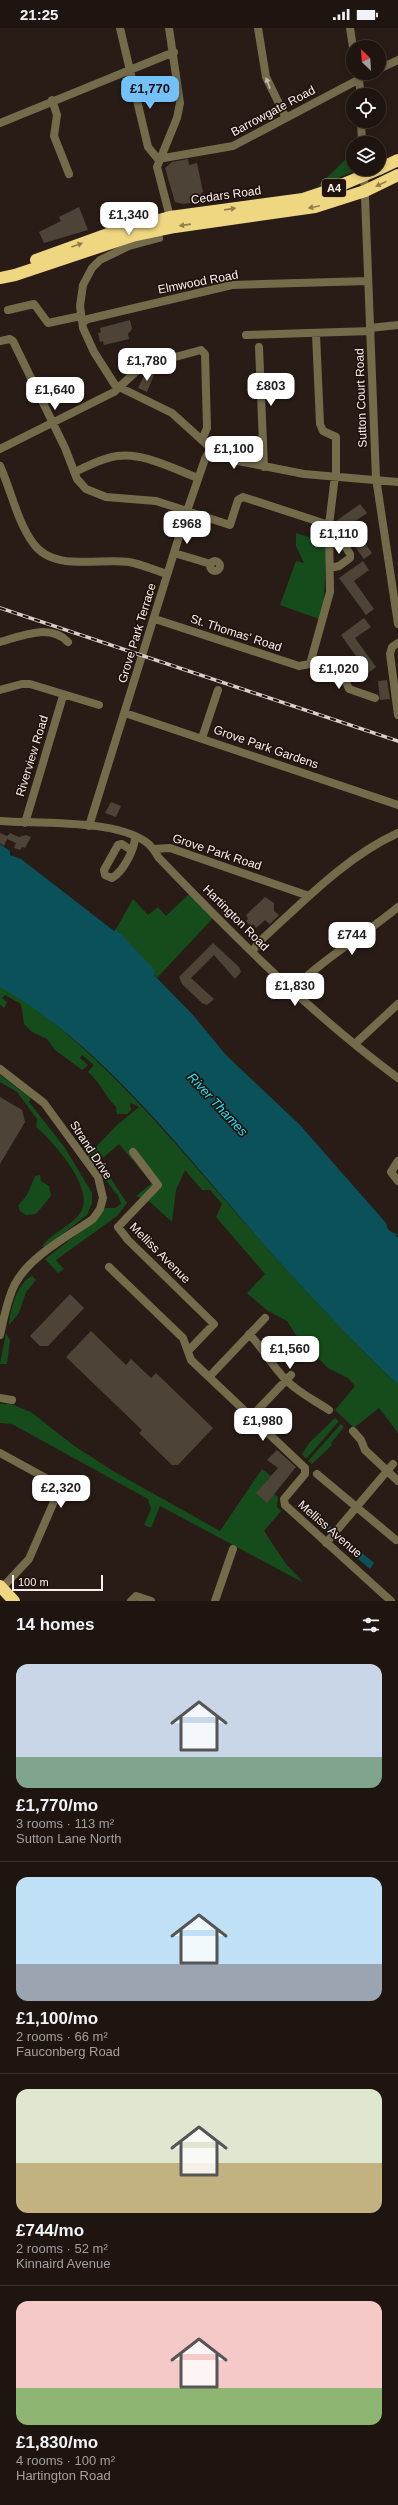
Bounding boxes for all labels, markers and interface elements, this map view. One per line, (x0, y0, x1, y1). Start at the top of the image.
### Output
text: 21:25 (20, 6, 58, 23)
north arrow (346, 40, 386, 80)
map controls (346, 40, 386, 176)
pin: £1,770 (117, 76, 183, 110)
one-way arrow (265, 77, 271, 89)
text: £1,770 (130, 81, 170, 96)
street label: Barrowgate Road (228, 83, 318, 139)
button: locate (346, 88, 386, 128)
button: layers (346, 136, 386, 176)
road number: A4 (322, 179, 346, 197)
one-way arrow (376, 181, 387, 187)
street label: Cedars Road (190, 183, 262, 207)
pin: £1,340 (96, 202, 162, 236)
one-way arrow (308, 204, 320, 210)
one-way arrow (224, 205, 236, 212)
text: £1,340 (109, 207, 149, 222)
one-way arrow (179, 222, 191, 228)
one-way arrow (71, 242, 83, 248)
street label: Elmwood Road (157, 267, 239, 297)
pin: £1,780 (114, 348, 180, 382)
street label: Sutton Court Road (352, 348, 370, 448)
text: £1,780 (127, 353, 167, 368)
pin: £803 (247, 373, 295, 407)
pin: £1,640 (22, 377, 88, 411)
text: £803 (257, 378, 285, 393)
text: £1,640 (35, 382, 75, 397)
pin: £1,100 (201, 436, 267, 470)
text: £1,100 (214, 441, 254, 456)
pin: £968 (163, 511, 211, 545)
text: £968 (173, 516, 201, 531)
pin: £1,110 (306, 521, 372, 555)
text: £1,110 (319, 526, 359, 541)
street label: Grove Park Terrace (115, 581, 159, 685)
street label: St. Thomas' Road (188, 612, 284, 654)
pin: £1,020 (306, 656, 372, 690)
text: £1,020 (319, 661, 359, 676)
street label: Riverview Road (13, 714, 51, 798)
street label: Grove Park Gardens (212, 722, 320, 772)
street label: Grove Park Road (171, 831, 263, 873)
street label: Hartington Road (200, 882, 272, 954)
pin: £744 (328, 922, 376, 956)
text: £744 (338, 927, 366, 942)
pin: £1,830 (262, 973, 328, 1007)
text: £1,830 (275, 978, 315, 993)
water label: River Thames (185, 1070, 251, 1139)
street label: Strand Drive (67, 1118, 115, 1182)
street label: Melliss Avenue (127, 1220, 193, 1286)
pin: £1,560 (257, 1336, 323, 1370)
text: £1,560 (270, 1341, 310, 1356)
pin: £1,980 (230, 1408, 296, 1442)
text: £1,980 (243, 1413, 283, 1428)
pin: £2,320 (28, 1475, 94, 1509)
text: £2,320 (41, 1480, 81, 1495)
street label: Melliss Avenue (295, 1498, 365, 1561)
scale bar (12, 1573, 103, 1592)
text: 100 m (18, 1576, 49, 1588)
icon: filters (360, 1614, 382, 1636)
text: 14 homes (16, 1615, 94, 1634)
icon: home (163, 1690, 235, 1762)
text: £1,770/mo (16, 1796, 98, 1815)
text: 3 rooms · 113 m² (16, 1816, 114, 1831)
text: Sutton Lane North (16, 1831, 122, 1846)
icon: home (163, 1903, 235, 1975)
text: £1,100/mo (16, 2009, 98, 2028)
text: 2 rooms · 66 m² (16, 2029, 108, 2044)
text: Fauconberg Road (16, 2044, 120, 2059)
icon: home (163, 2115, 235, 2187)
text: £744/mo (16, 2221, 84, 2240)
text: 2 rooms · 52 m² (16, 2241, 108, 2256)
text: Kinnaird Avenue (16, 2256, 110, 2271)
icon: home (163, 2327, 235, 2399)
text: £1,830/mo (16, 2433, 98, 2452)
text: 4 rooms · 100 m² (16, 2453, 115, 2468)
text: Hartington Road (16, 2468, 111, 2483)

